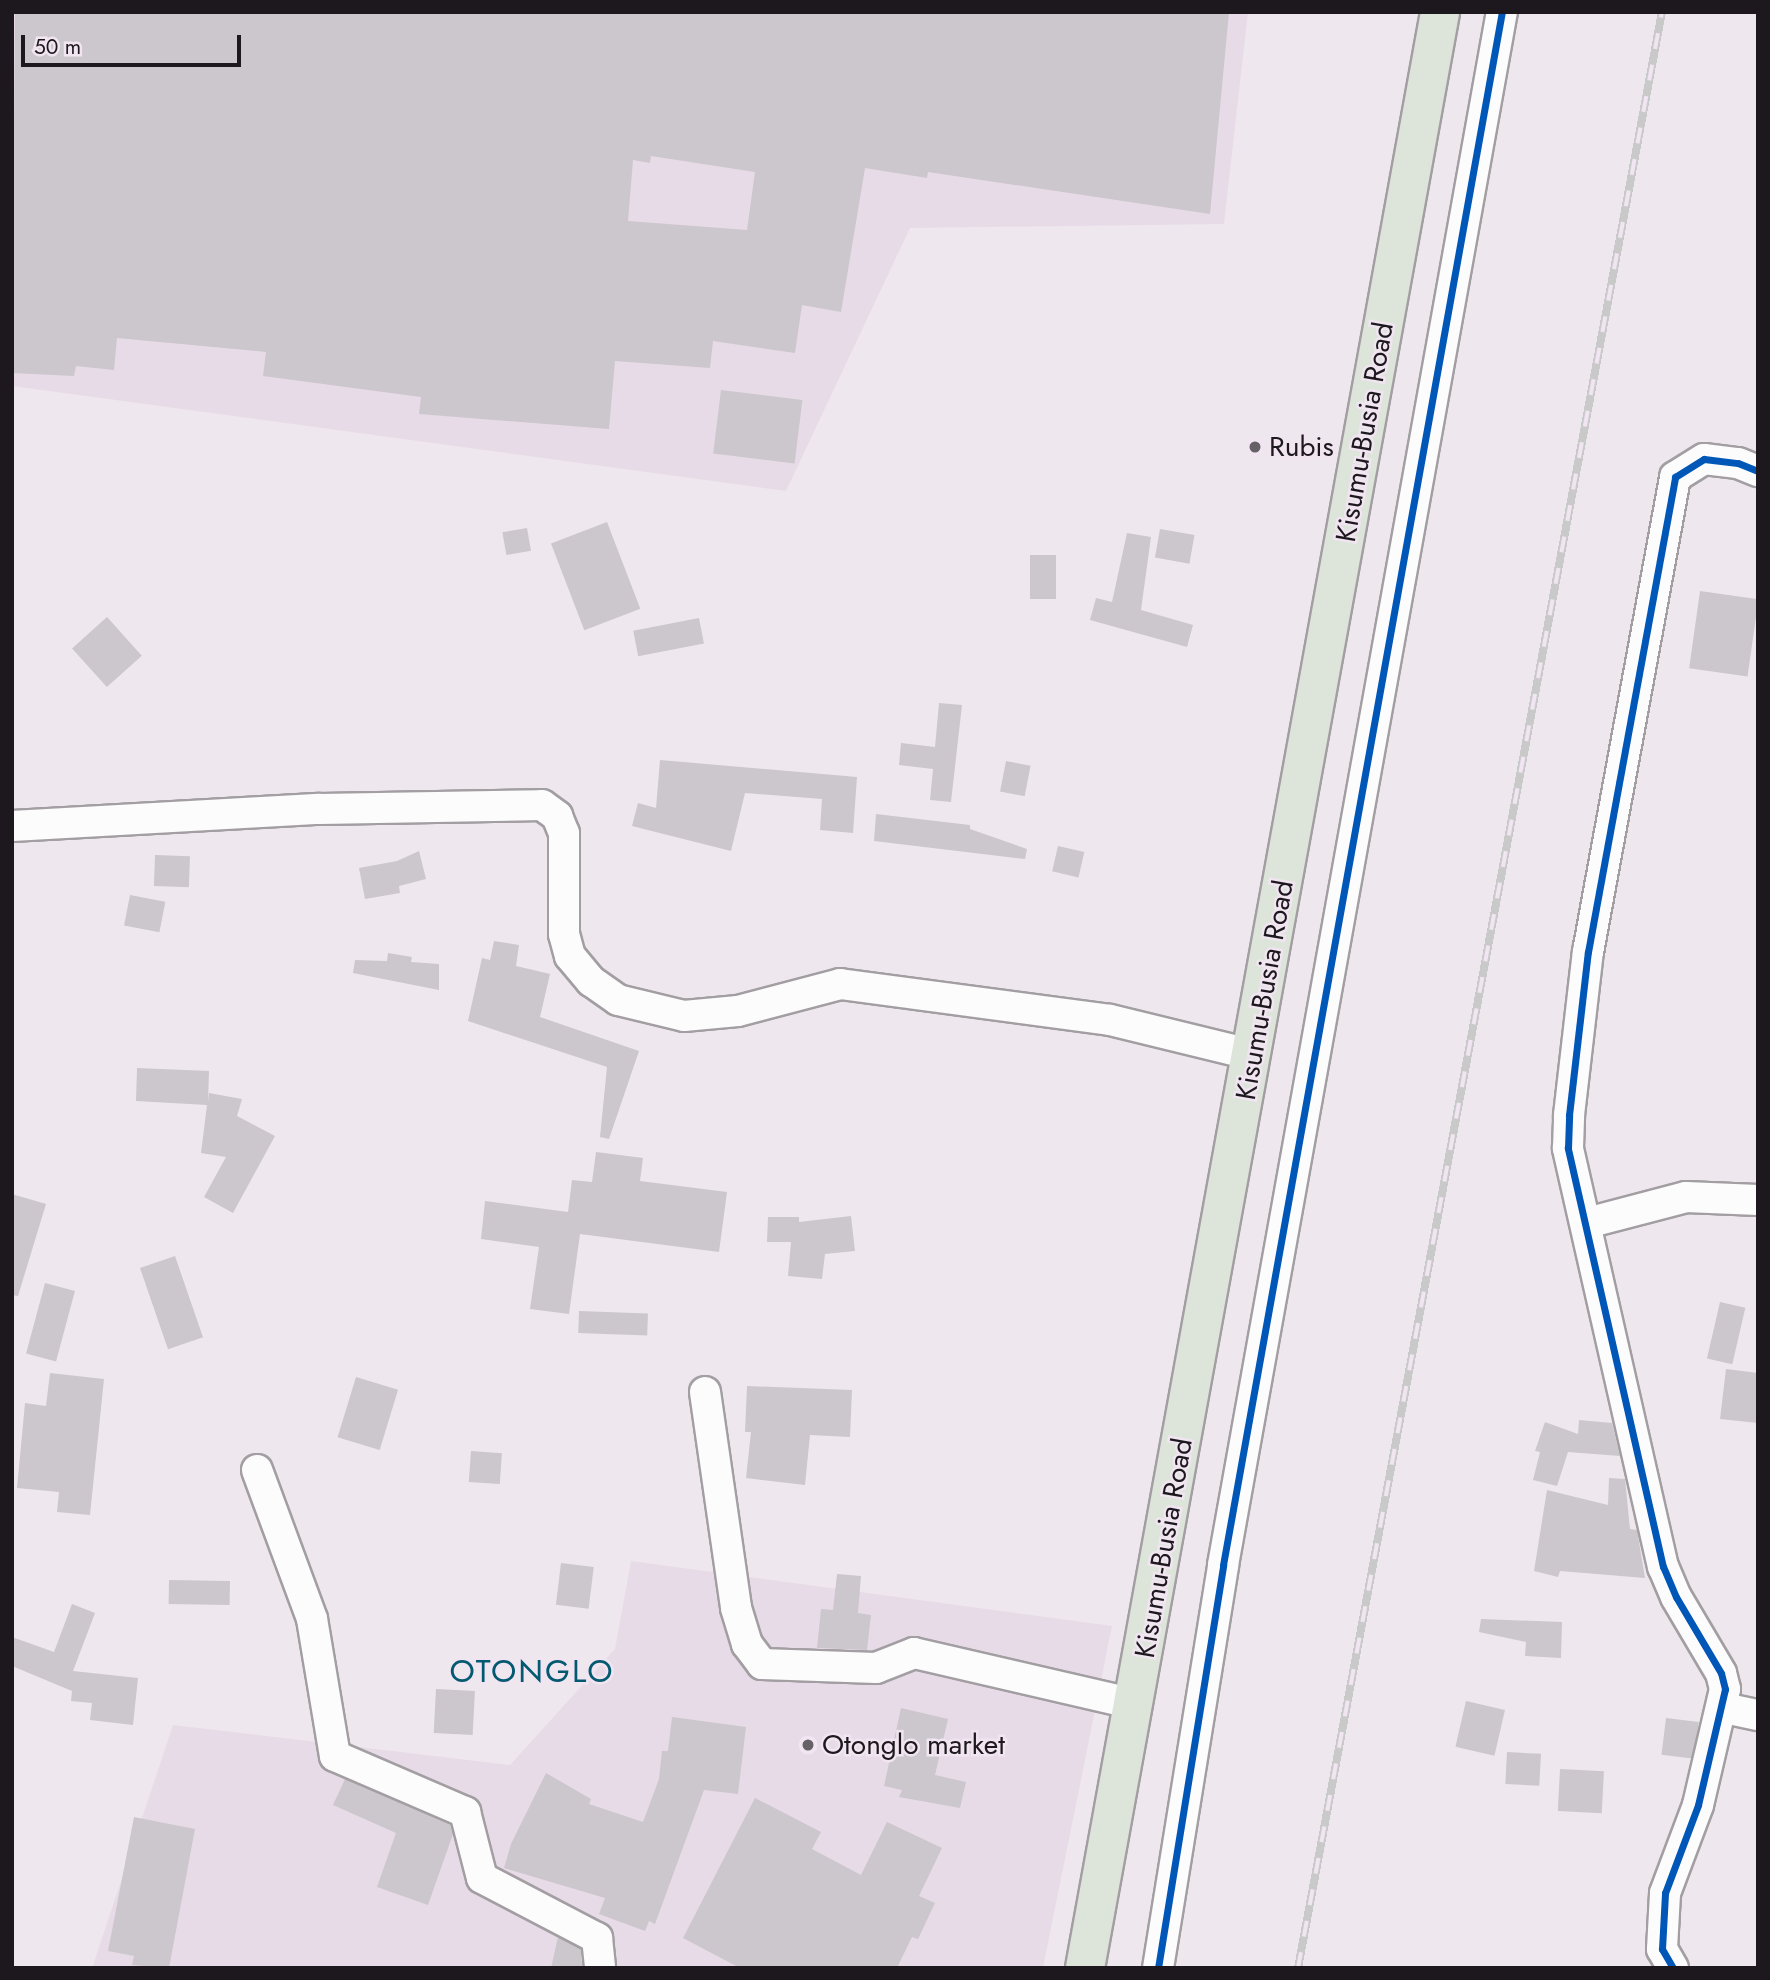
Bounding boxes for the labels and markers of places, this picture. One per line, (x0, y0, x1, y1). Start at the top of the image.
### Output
place label: Rubis (1269, 430, 1334, 464)
marker: Rubis (1247, 439, 1263, 455)
place label: Otonglo market (822, 1728, 1005, 1762)
marker: Otonglo market (800, 1737, 816, 1753)

